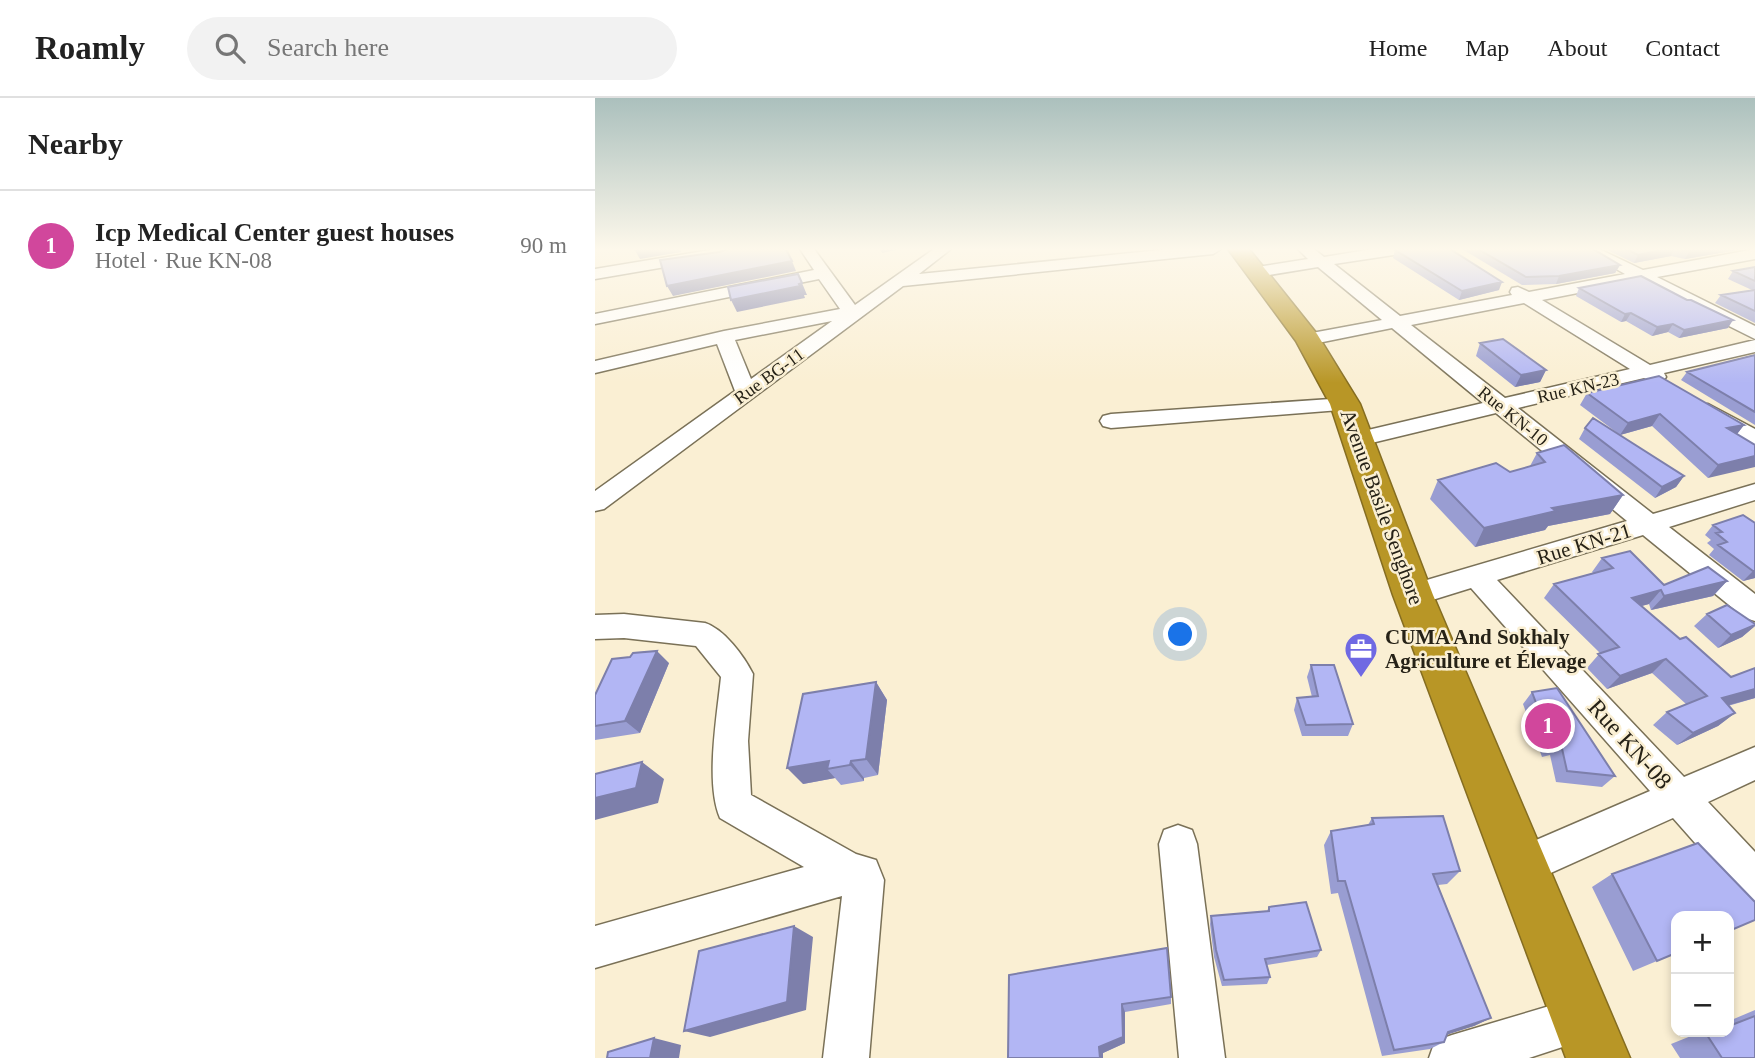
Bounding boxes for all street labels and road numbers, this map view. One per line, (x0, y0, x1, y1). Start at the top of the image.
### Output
street label: Rue BG-11 (730, 344, 808, 408)
street label: Rue KN-23 (1535, 369, 1621, 407)
street label: Rue KN-10 (1474, 382, 1552, 450)
street label: Avenue Basile Senghore (1335, 406, 1429, 608)
street label: Rue KN-21 (1534, 518, 1634, 570)
street label: Rue KN-08 (1583, 694, 1677, 794)

